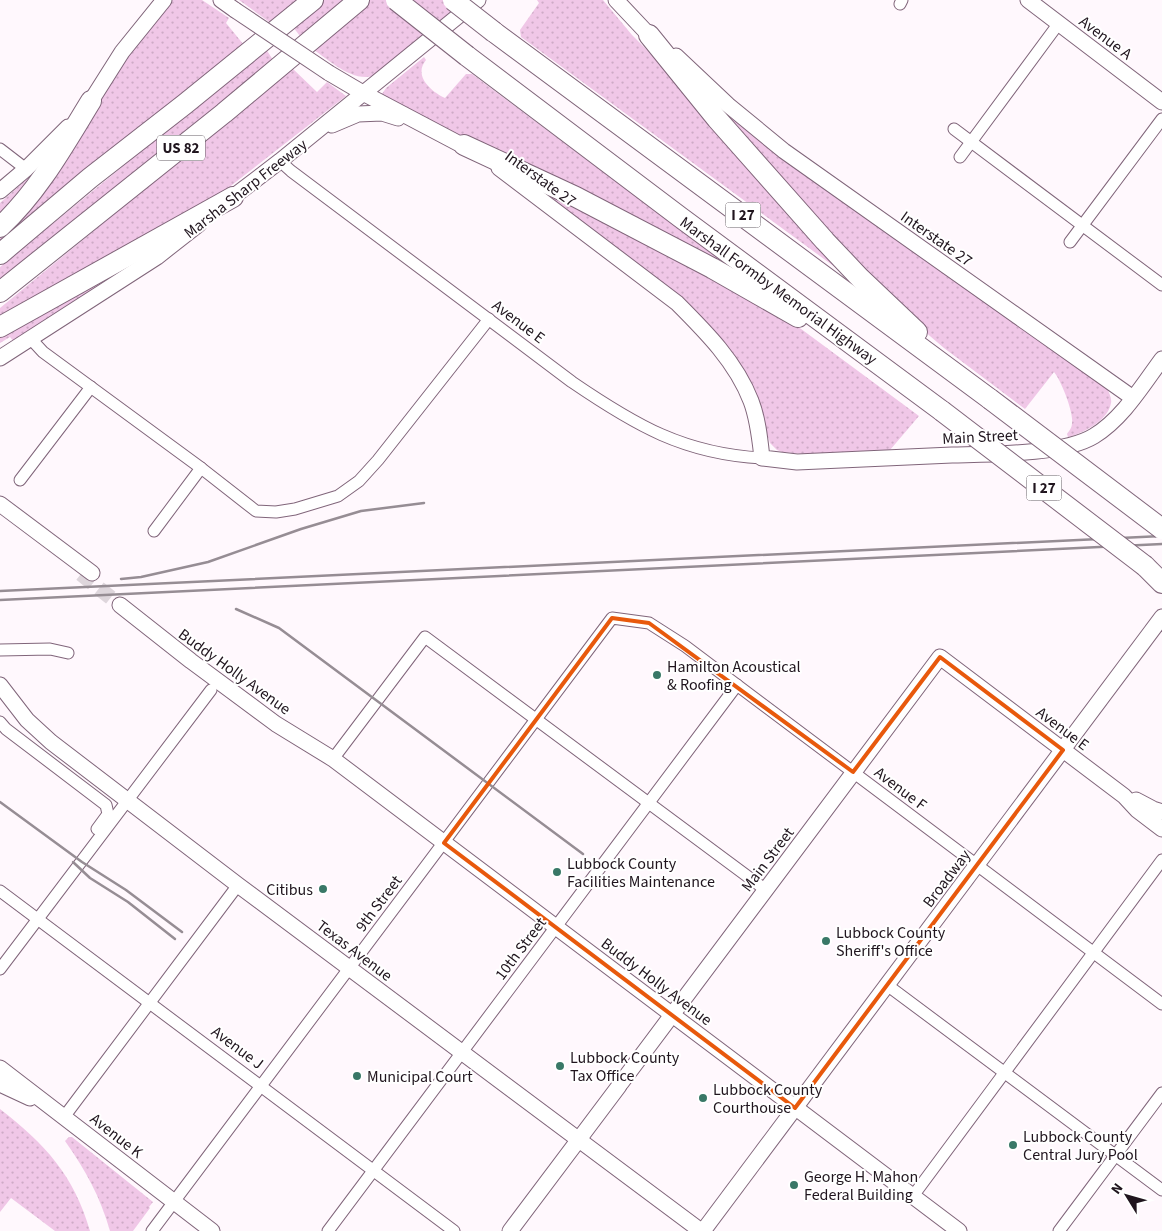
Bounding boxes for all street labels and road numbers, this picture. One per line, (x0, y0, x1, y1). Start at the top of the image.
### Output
street label: Avenue A (1074, 11, 1137, 65)
street label: Marsha Sharp Freeway (179, 133, 312, 244)
road number: US 82 (157, 136, 205, 160)
street label: Interstate 27 (500, 145, 581, 212)
road number: I 27 (726, 202, 760, 228)
street label: Interstate 27 (896, 206, 977, 272)
street label: Marshall Formby Memorial Highway (675, 212, 882, 370)
street label: Avenue E (487, 295, 549, 349)
street label: Main Street (942, 424, 1019, 450)
road number: I 27 (1026, 476, 1062, 500)
street label: Buddy Holly Avenue (174, 624, 295, 720)
street label: Avenue E (1031, 702, 1093, 756)
street label: Avenue F (870, 762, 931, 816)
street label: Main Street (736, 822, 800, 896)
street label: Broadway (918, 845, 976, 912)
street label: 9th Street (350, 870, 408, 936)
street label: 10th Street (490, 912, 552, 984)
street label: Texas Avenue (312, 915, 397, 987)
street label: Buddy Holly Avenue (596, 933, 716, 1031)
street label: Avenue J (207, 1021, 268, 1075)
street label: Avenue K (85, 1108, 148, 1164)

